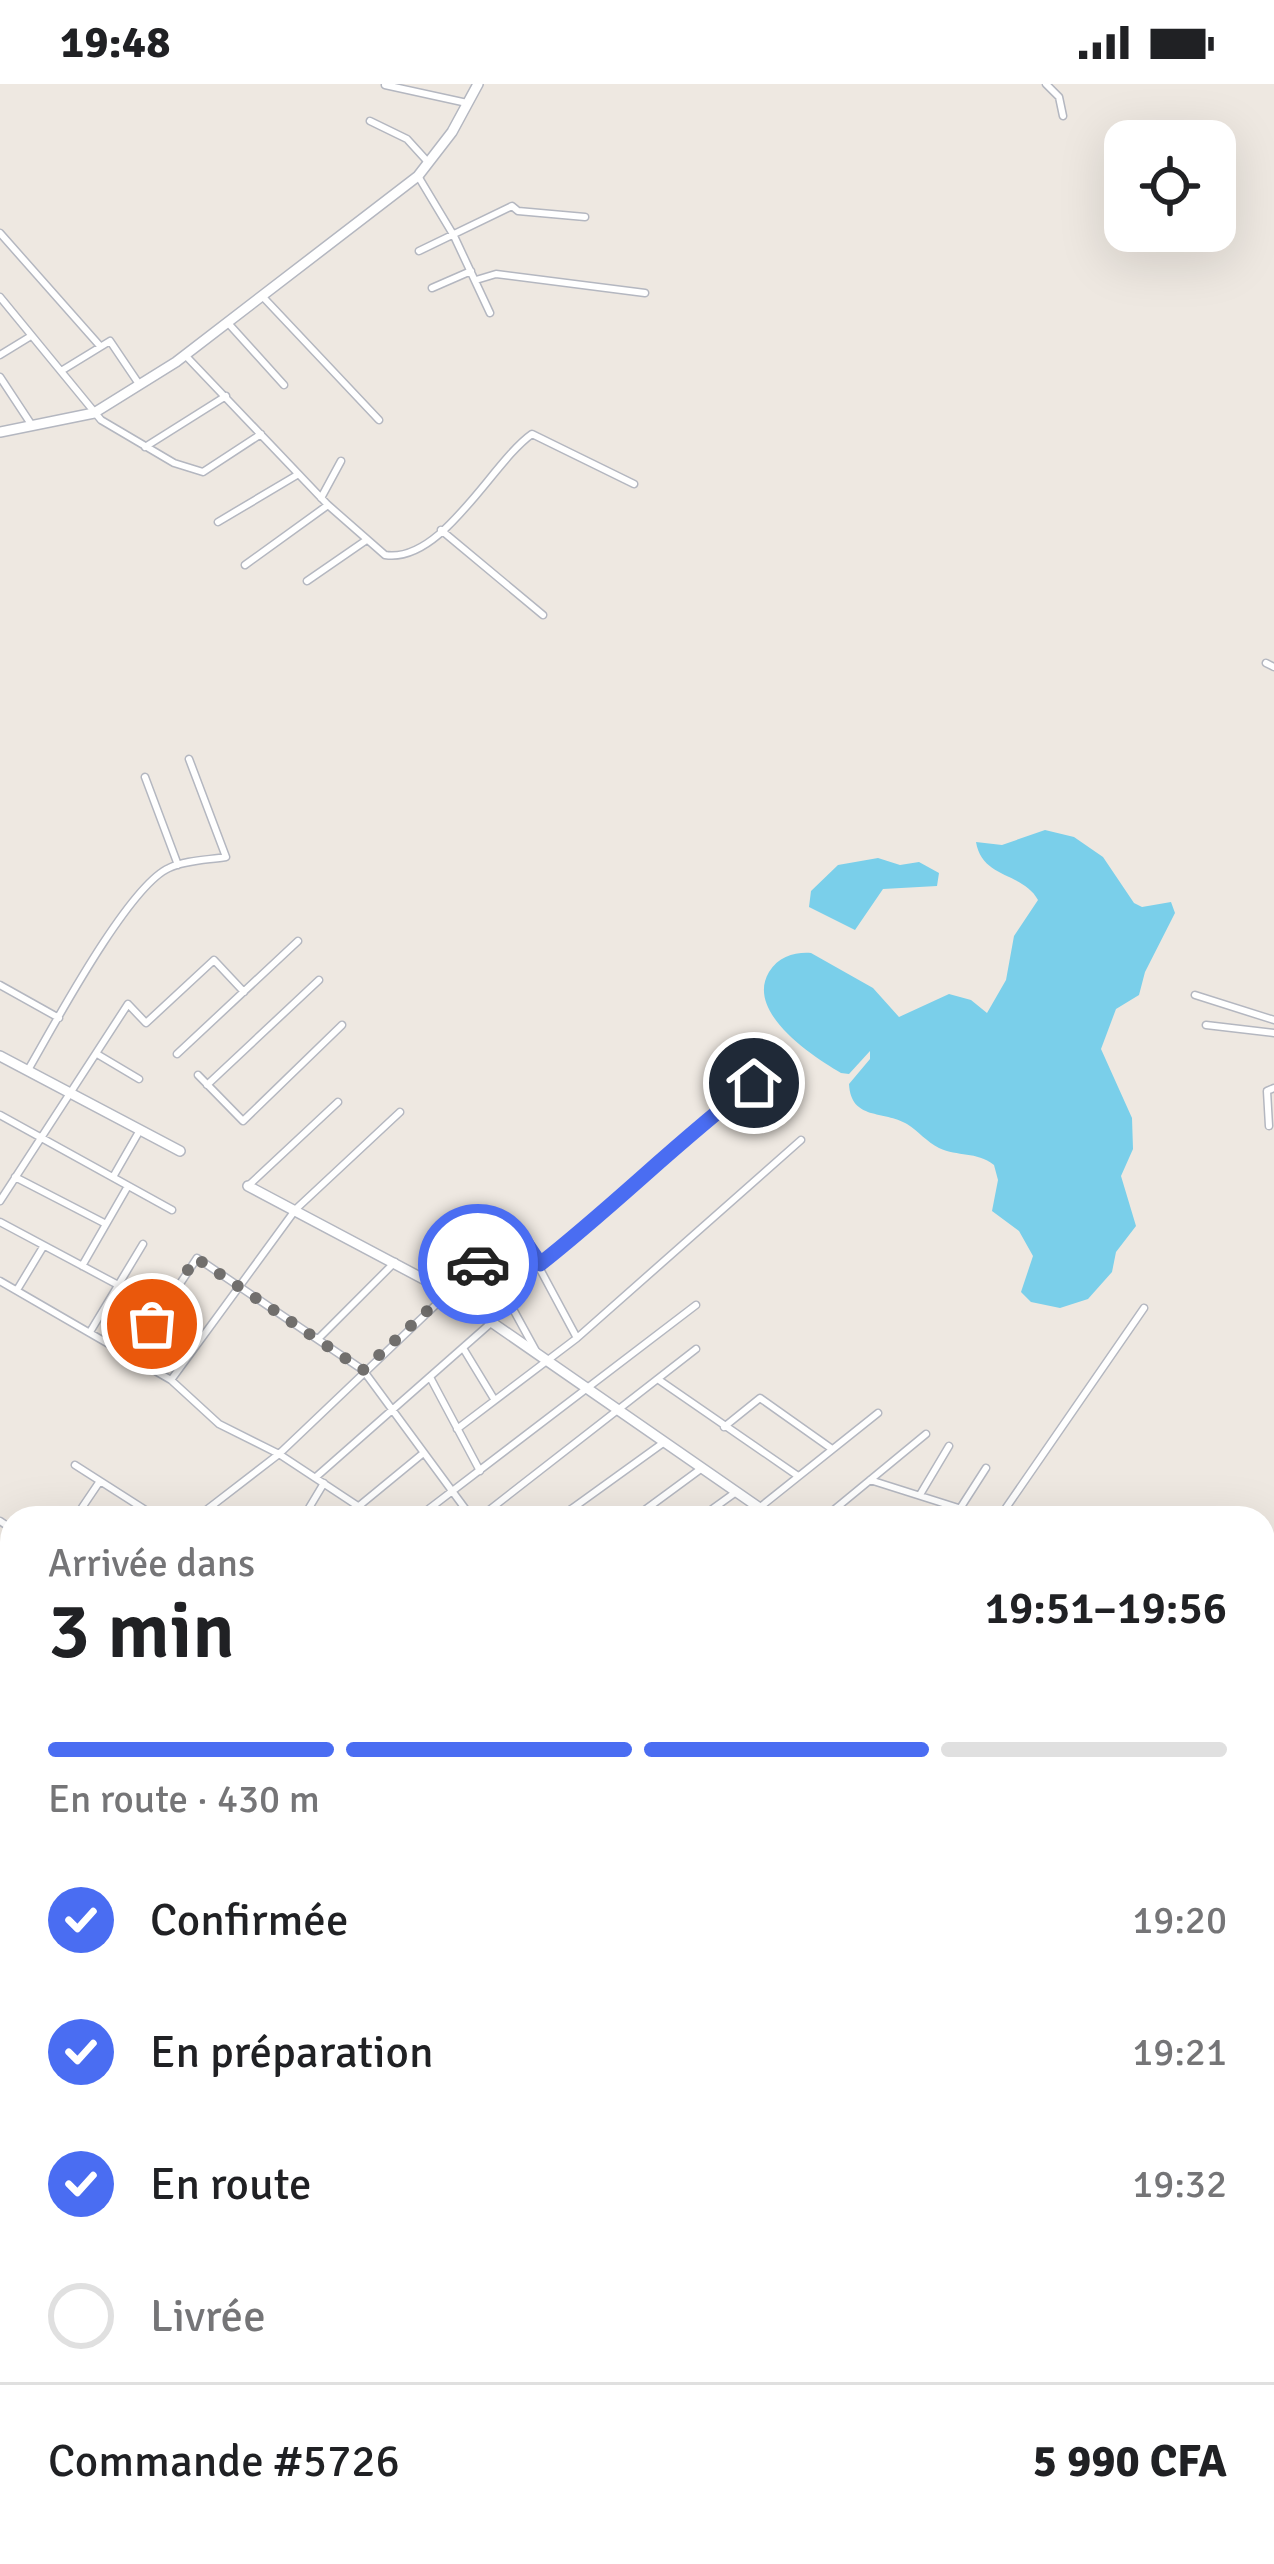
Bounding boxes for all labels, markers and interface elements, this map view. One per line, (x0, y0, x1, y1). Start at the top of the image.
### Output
text: 19:48 (60, 15, 170, 70)
map controls (1104, 120, 1236, 252)
button: locate (1104, 120, 1236, 252)
pin (703, 1032, 805, 1134)
icon: home (721, 1050, 787, 1116)
courier (418, 1204, 538, 1324)
icon: car (445, 1231, 511, 1297)
pin (101, 1273, 203, 1375)
icon: bag (119, 1291, 185, 1357)
text: Arrivée dans (48, 1539, 255, 1587)
text: 19:51–19:56 (985, 1581, 1227, 1636)
text: 3 min (48, 1584, 235, 1680)
text: En route · 430 m (48, 1775, 320, 1823)
icon: check (48, 1887, 114, 1953)
text: Confirmée (150, 1893, 348, 1948)
text: 19:20 (1132, 1896, 1227, 1944)
icon: check (48, 2019, 114, 2085)
text: En préparation (150, 2025, 433, 2080)
text: 19:21 (1132, 2028, 1227, 2076)
icon: check (48, 2151, 114, 2217)
text: En route (150, 2157, 312, 2212)
text: 19:32 (1132, 2160, 1227, 2208)
text: Livrée (150, 2289, 266, 2344)
text: Commande #5726 (48, 2434, 400, 2489)
text: 5 990 CFA (1033, 2434, 1227, 2489)

